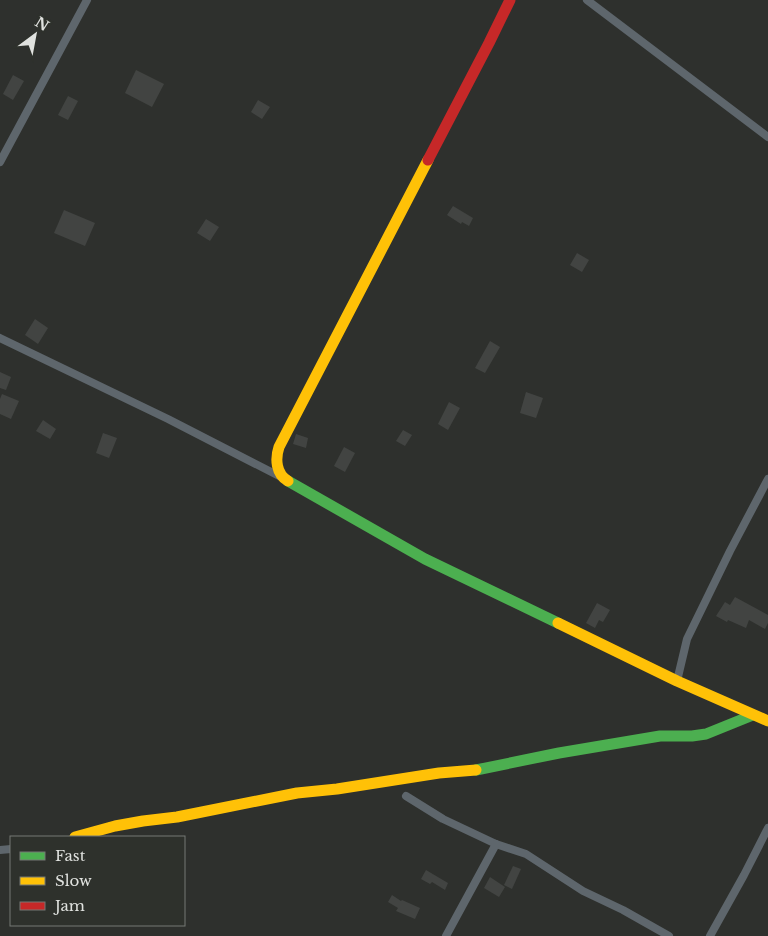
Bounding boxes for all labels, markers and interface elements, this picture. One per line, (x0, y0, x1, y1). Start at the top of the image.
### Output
north arrow (10, 10, 60, 60)
text: N (32, 13, 52, 35)
legend (10, 836, 185, 926)
text: Fast (55, 846, 86, 865)
text: Slow (55, 871, 92, 890)
text: Jam (53, 896, 85, 915)

